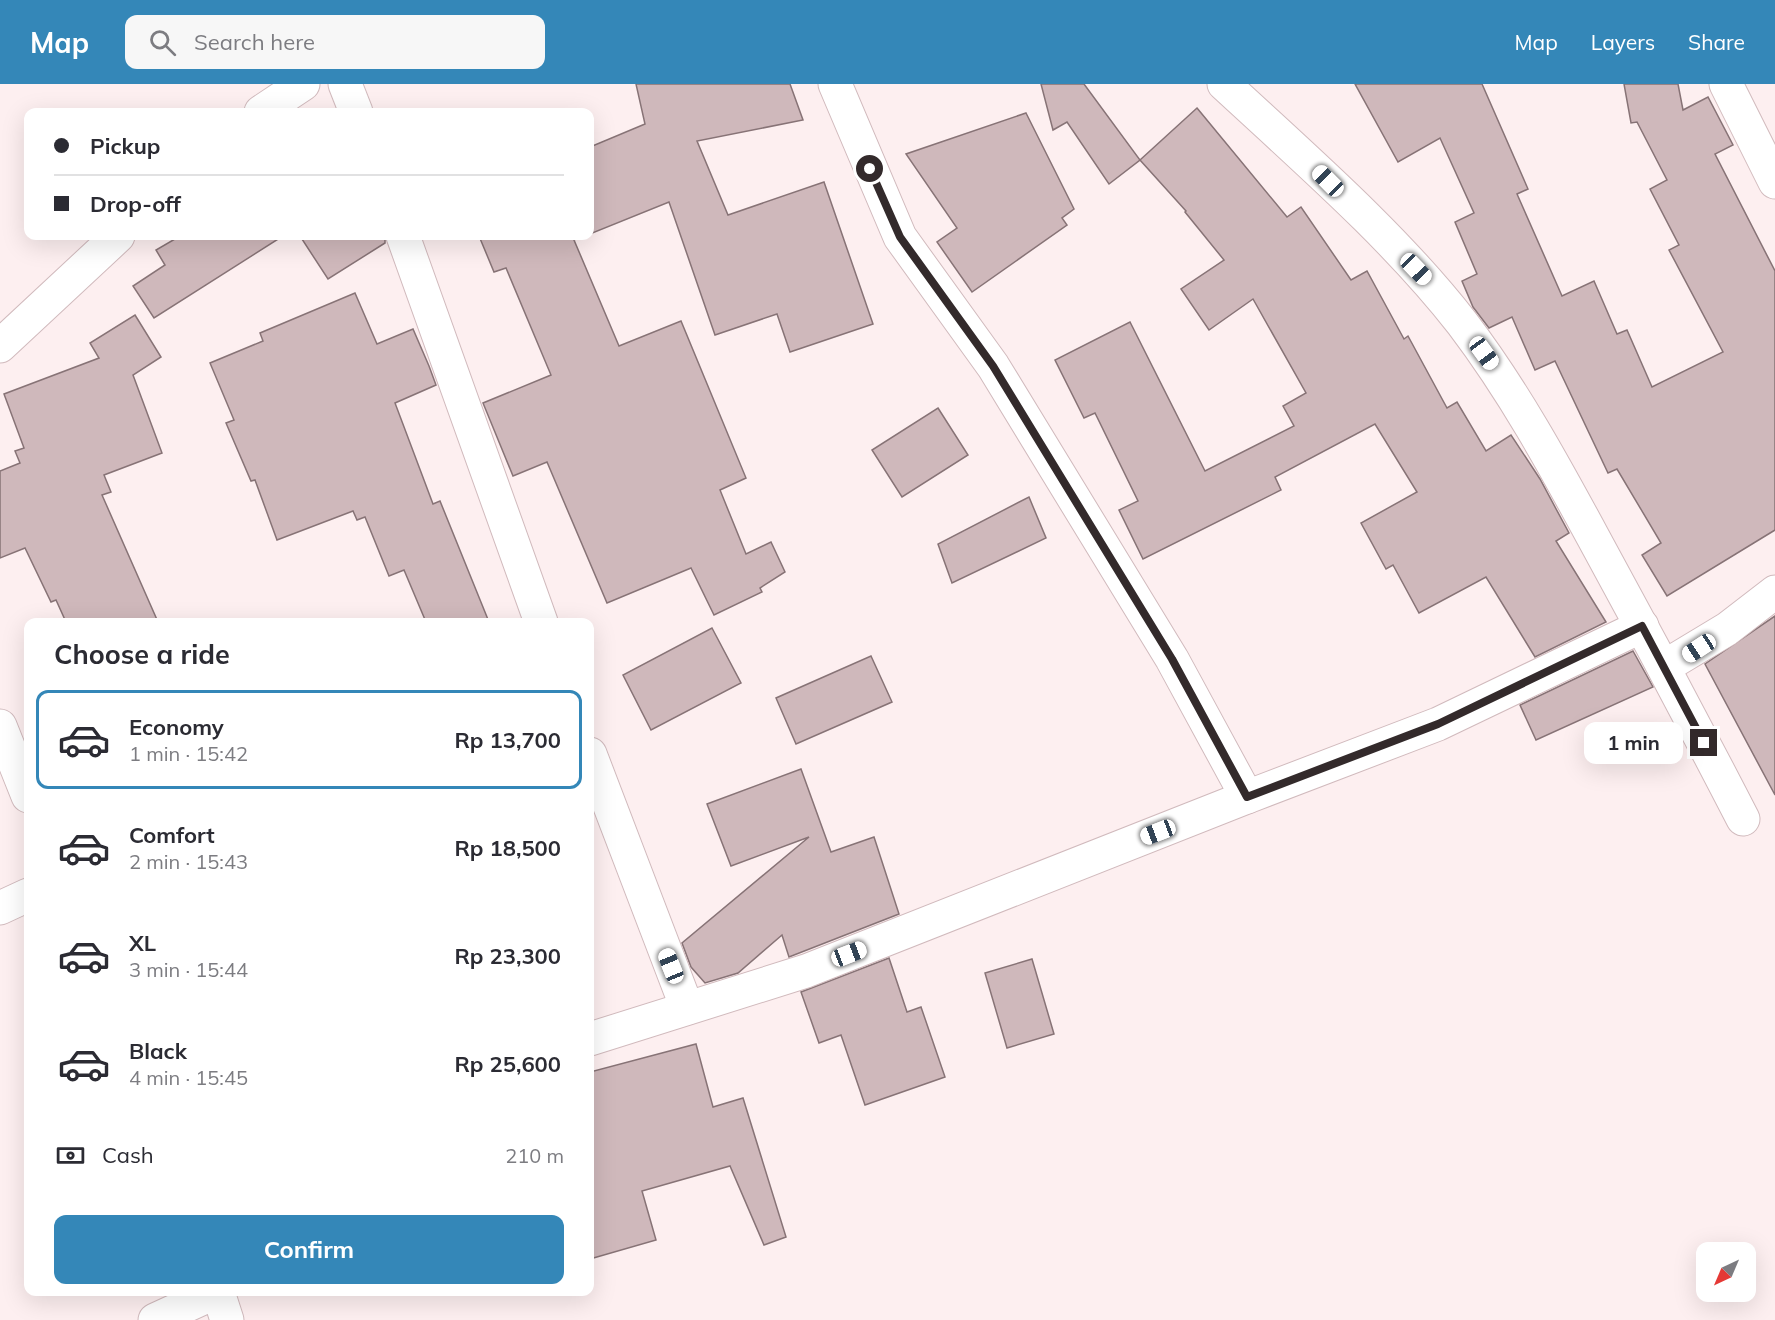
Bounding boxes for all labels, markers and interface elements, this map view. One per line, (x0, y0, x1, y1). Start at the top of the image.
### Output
search box (125, 15, 545, 69)
text: Map (30, 25, 89, 60)
icon: search (146, 26, 179, 59)
text: Search here (194, 28, 315, 56)
text: Map (1515, 29, 1558, 55)
text: Layers (1591, 29, 1655, 55)
text: Share (1688, 29, 1745, 55)
text: Pickup (90, 132, 160, 160)
route start (856, 155, 883, 182)
car (1309, 162, 1347, 200)
text: Drop-off (90, 190, 181, 218)
car (1397, 250, 1435, 288)
car (1466, 333, 1502, 373)
car (1679, 631, 1719, 665)
text: Choose a ride (54, 637, 230, 671)
icon: car (57, 713, 111, 767)
text: Economy (129, 713, 224, 741)
callout: 1 min (1584, 722, 1683, 764)
text: Rp 13,700 (454, 726, 561, 754)
route end (1690, 729, 1717, 756)
text: 1 min (1607, 730, 1660, 755)
text: 1 min · 15:42 (129, 741, 248, 766)
car (1138, 817, 1178, 847)
icon: car (57, 821, 111, 875)
text: Comfort (129, 821, 215, 849)
text: Rp 18,500 (454, 834, 561, 862)
text: 2 min · 15:43 (129, 849, 248, 874)
icon: car (57, 929, 111, 983)
text: XL (129, 929, 156, 957)
car (829, 939, 869, 969)
text: Rp 23,300 (454, 942, 561, 970)
car (656, 946, 686, 986)
text: 3 min · 15:44 (129, 957, 248, 982)
icon: car (57, 1037, 111, 1091)
text: Black (129, 1037, 187, 1065)
text: Rp 25,600 (454, 1050, 561, 1078)
text: 4 min · 15:45 (129, 1065, 248, 1090)
icon: cash (54, 1139, 87, 1172)
text: Cash (102, 1141, 154, 1169)
text: 210 m (505, 1143, 564, 1168)
button: Confirm (54, 1215, 564, 1284)
north arrow (1696, 1242, 1756, 1302)
map controls (1696, 1242, 1756, 1302)

